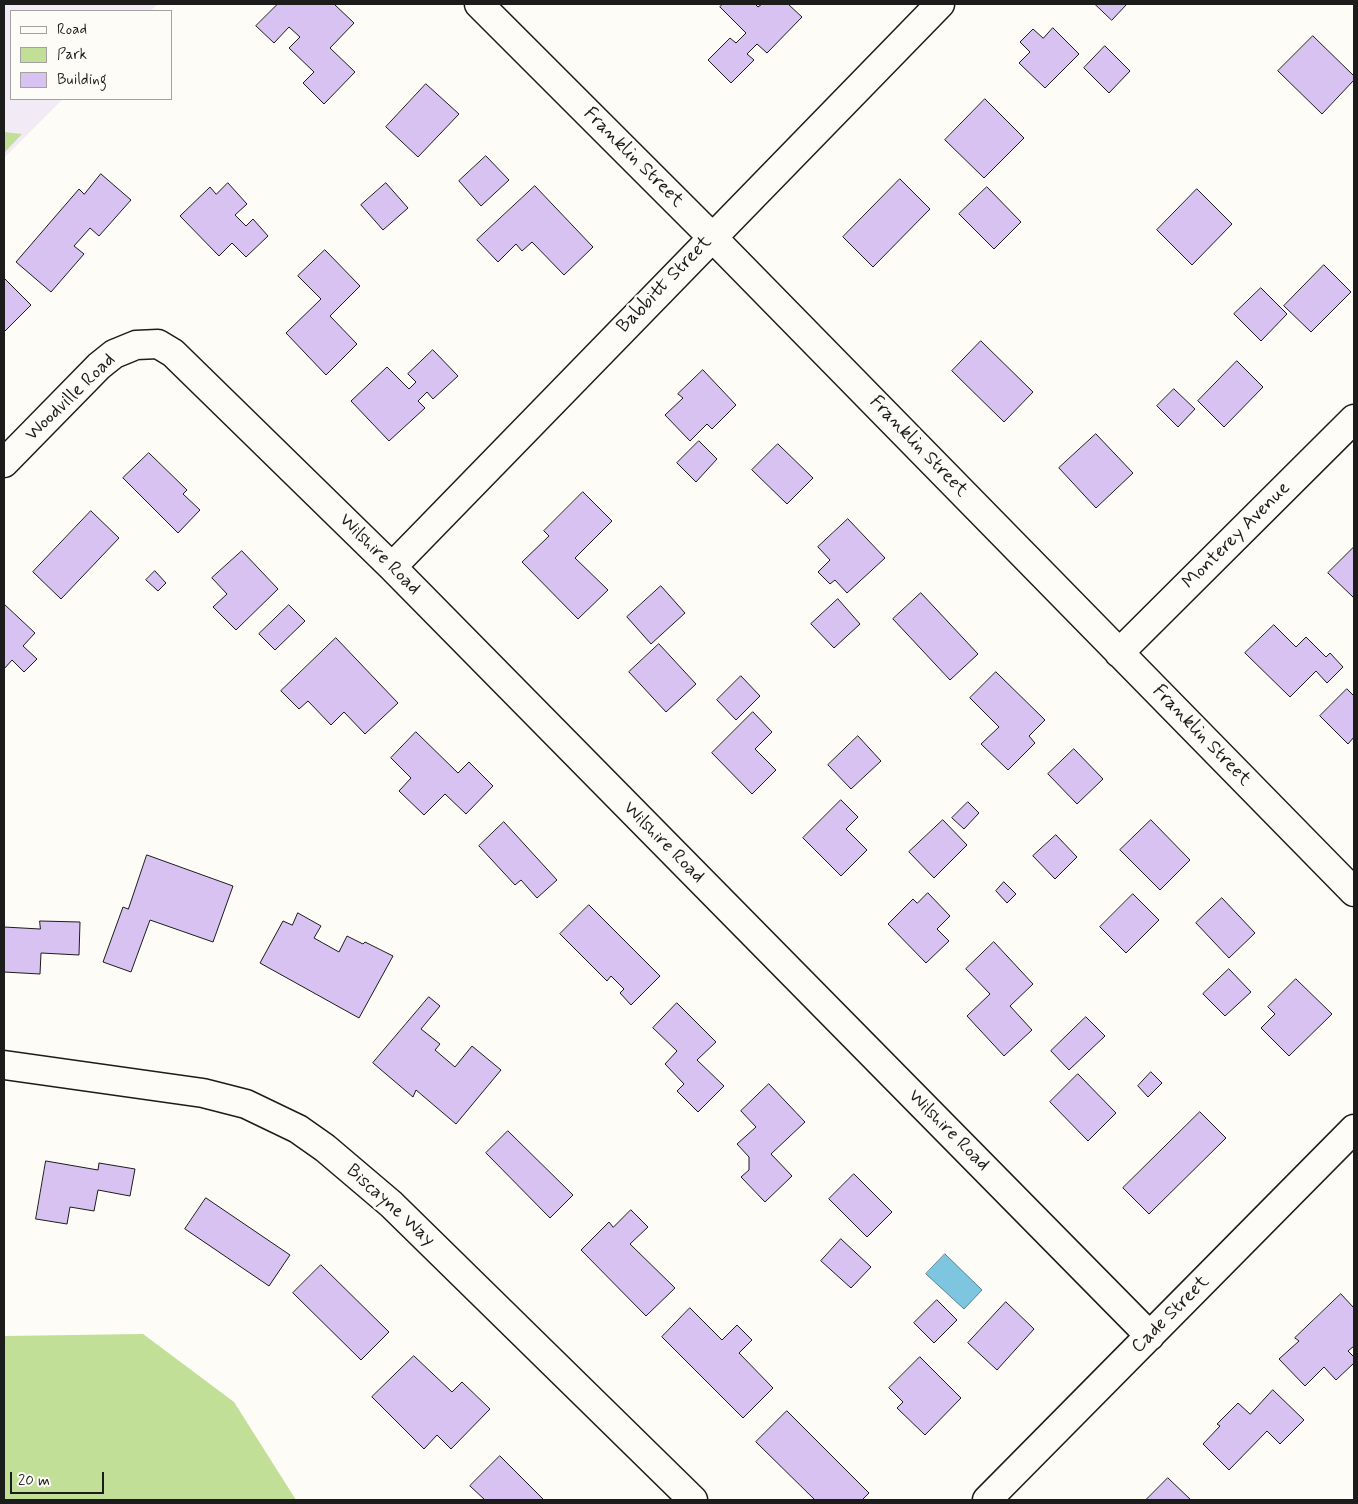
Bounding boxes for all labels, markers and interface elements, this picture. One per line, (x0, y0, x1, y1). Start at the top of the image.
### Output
legend (10, 10, 172, 100)
text: Road (57, 20, 87, 40)
text: Park (57, 45, 87, 65)
text: Building (57, 70, 107, 90)
street label: Franklin Street (578, 103, 688, 213)
street label: Babbitt Street (613, 232, 717, 338)
street label: Woodville Road (21, 349, 121, 447)
street label: Franklin Street (864, 391, 972, 503)
street label: Monterey Avenue (1178, 477, 1296, 595)
street label: Wilshire Road (333, 509, 425, 601)
street label: Franklin Street (1147, 680, 1255, 792)
street label: Wilshire Road (617, 797, 709, 889)
street label: Wilshire Road (902, 1085, 994, 1177)
street label: Biscayne Way (341, 1160, 439, 1252)
street label: Cade Street (1127, 1271, 1215, 1359)
scale bar (12, 1462, 106, 1494)
text: 20 m (18, 1471, 50, 1491)

